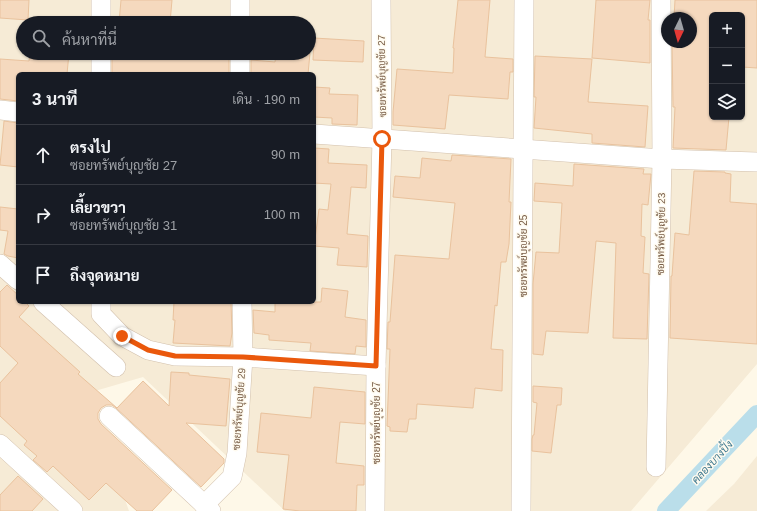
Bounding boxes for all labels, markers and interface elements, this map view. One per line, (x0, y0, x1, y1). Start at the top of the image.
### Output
north arrow (661, 12, 697, 48)
map controls (709, 12, 745, 120)
button: + (709, 12, 745, 48)
search box (16, 16, 316, 60)
icon: search (30, 27, 52, 49)
text: ค้นหาที่นี่ (62, 31, 117, 48)
street label: ซอยทรัพย์บุญชัย 27 (374, 34, 390, 117)
button: − (709, 48, 745, 84)
button: layers (709, 84, 745, 120)
text: 3 นาที (32, 90, 77, 109)
text: เดิน · 190 m (232, 92, 300, 107)
route start (373, 130, 391, 148)
text: ตรงไป (70, 139, 111, 156)
icon: ahead (32, 144, 54, 166)
text: 90 m (271, 147, 300, 162)
text: ซอยทรัพย์บุญชัย 27 (70, 158, 177, 173)
street label: ซอยทรัพย์บุญชัย 23 (653, 192, 669, 275)
text: เลี้ยวขวา (70, 199, 126, 216)
icon: right (32, 204, 54, 226)
text: 100 m (264, 207, 300, 222)
street label: ซอยทรัพย์บุญชัย 25 (516, 214, 531, 297)
text: ซอยทรัพย์บุญชัย 31 (70, 218, 177, 233)
icon: arrive (32, 264, 54, 286)
text: ถึงจุดหมาย (70, 267, 140, 284)
route end (113, 327, 131, 345)
street label: ซอยทรัพย์บุญชัย 29 (229, 367, 249, 451)
street label: ซอยทรัพย์บุญชัย 27 (369, 381, 384, 464)
water label: คลองบางปิ้ง (686, 435, 735, 486)

